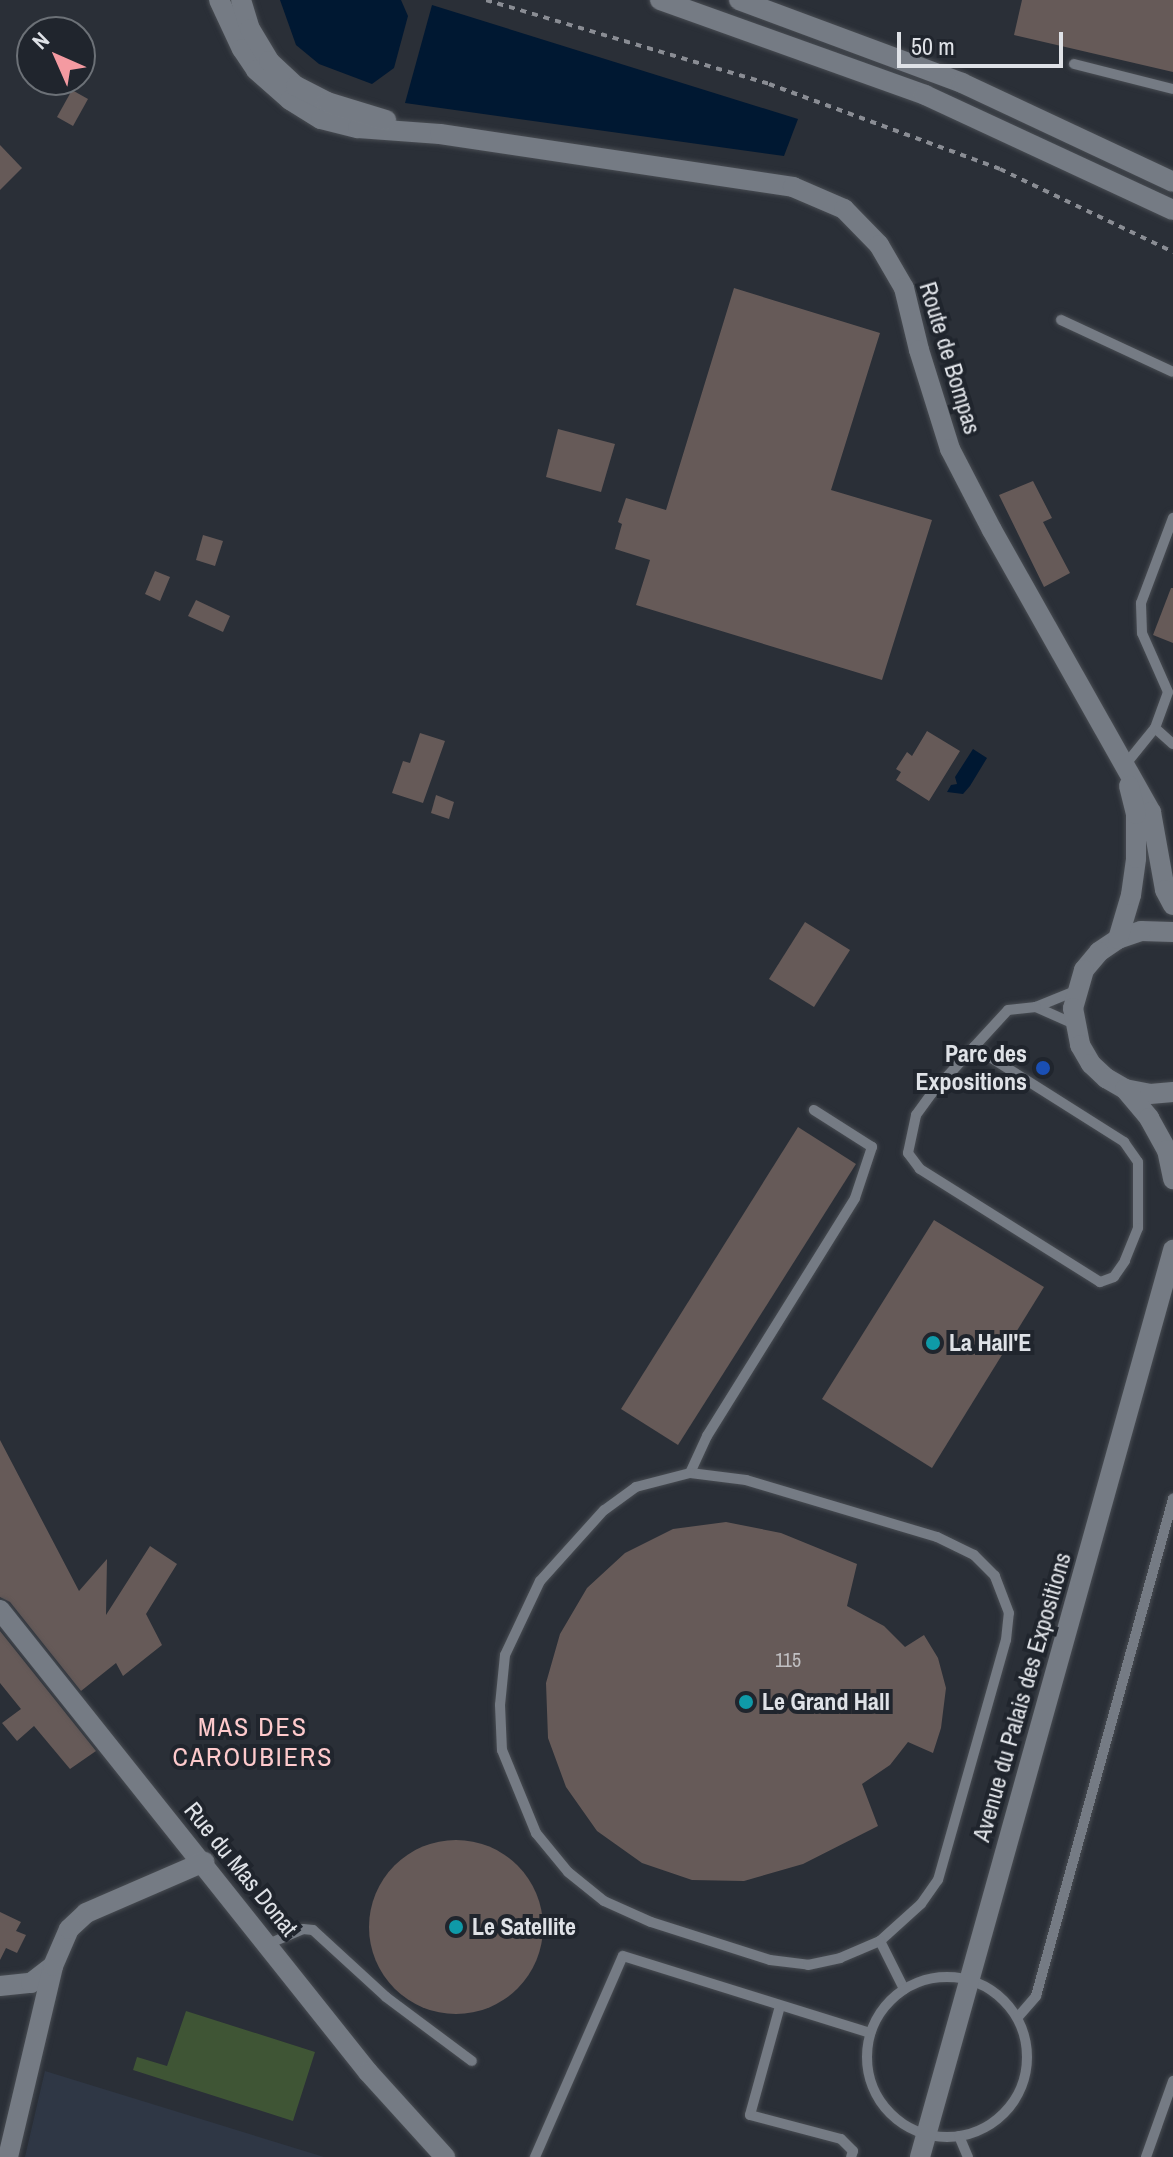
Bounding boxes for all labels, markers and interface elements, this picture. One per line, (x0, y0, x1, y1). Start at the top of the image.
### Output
north arrow (16, 16, 96, 96)
scale bar (901, 16, 1067, 66)
text: N (25, 25, 56, 56)
text: 50 m (911, 30, 955, 62)
street label: Route de Bompas (913, 278, 987, 438)
place label: Parc des Expositions (915, 1040, 1027, 1096)
marker: Parc des Expositions (1034, 1059, 1052, 1077)
place label: La Hall'E (949, 1329, 1031, 1357)
marker: La Hall'E (924, 1334, 942, 1352)
street label: Avenue du Palais des Expositions (967, 1549, 1077, 1845)
house number: 115 (775, 1647, 801, 1671)
place label: Le Grand Hall (762, 1688, 890, 1716)
marker: Le Grand Hall (737, 1693, 755, 1711)
district label: MAS DES CAROUBIERS (173, 1711, 333, 1772)
street label: Rue du Mas Donat (178, 1796, 304, 1942)
place label: Le Satellite (472, 1913, 576, 1941)
marker: Le Satellite (447, 1918, 465, 1936)

